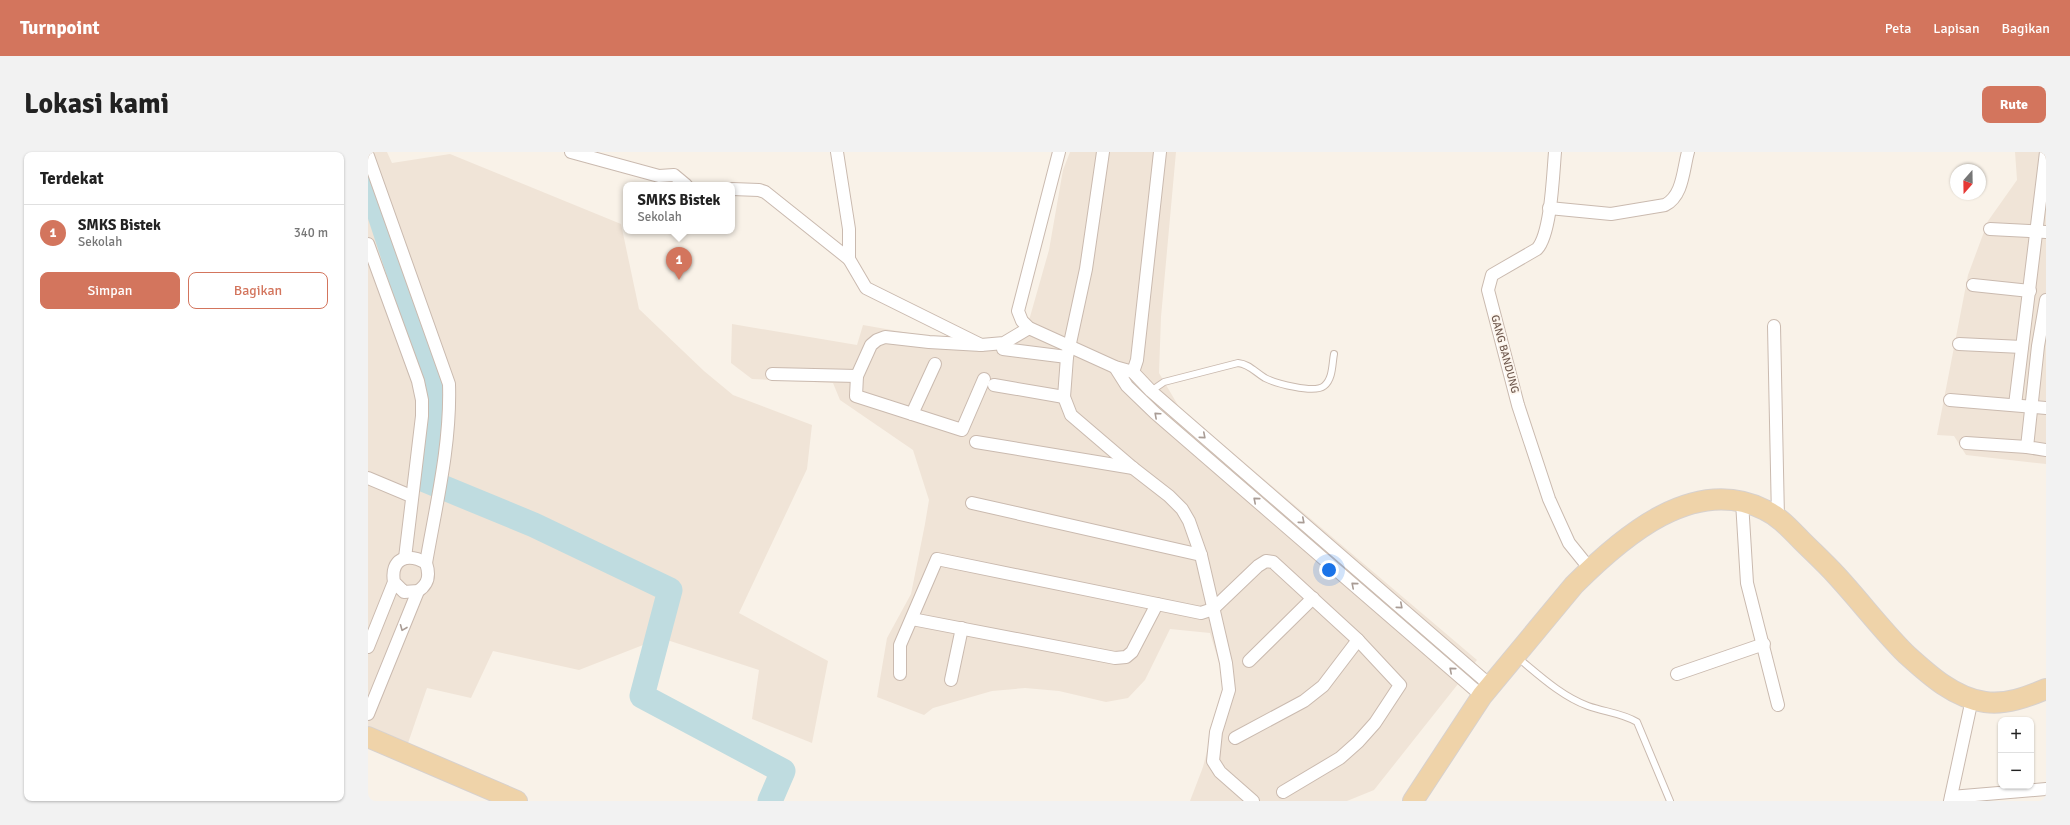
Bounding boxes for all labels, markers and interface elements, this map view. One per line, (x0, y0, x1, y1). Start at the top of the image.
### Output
text: Turnpoint (20, 16, 100, 40)
text: Peta (1885, 20, 1911, 37)
text: Lapisan (1933, 20, 1980, 37)
text: Bagikan (2002, 20, 2050, 37)
button: Rute (1982, 86, 2046, 123)
text: Lokasi kami (24, 87, 169, 121)
north arrow (1950, 164, 1986, 200)
text: Terdekat (40, 168, 104, 189)
popup (623, 182, 735, 234)
text: SMKS Bistek (638, 191, 720, 209)
text: Sekolah (638, 209, 682, 225)
text: SMKS Bistek (78, 216, 161, 234)
text: 1 (49, 225, 57, 241)
text: 340 m (294, 225, 328, 241)
text: Sekolah (78, 234, 122, 250)
pin: 1 (666, 247, 692, 280)
button: Simpan (40, 272, 180, 309)
button: Bagikan (188, 272, 328, 309)
street label: GANG BANDUNG (1488, 313, 1522, 395)
one-way arrow (1155, 413, 1162, 420)
one-way arrow (1198, 432, 1206, 439)
one-way arrow (1253, 498, 1260, 505)
one-way arrow (1297, 517, 1304, 524)
your location (1319, 560, 1339, 580)
one-way arrow (1351, 583, 1359, 590)
one-way arrow (1395, 602, 1403, 609)
one-way arrow (400, 624, 408, 631)
one-way arrow (1450, 668, 1457, 675)
map controls (1998, 717, 2034, 789)
button: + (1998, 717, 2034, 753)
button: − (1998, 753, 2034, 789)

